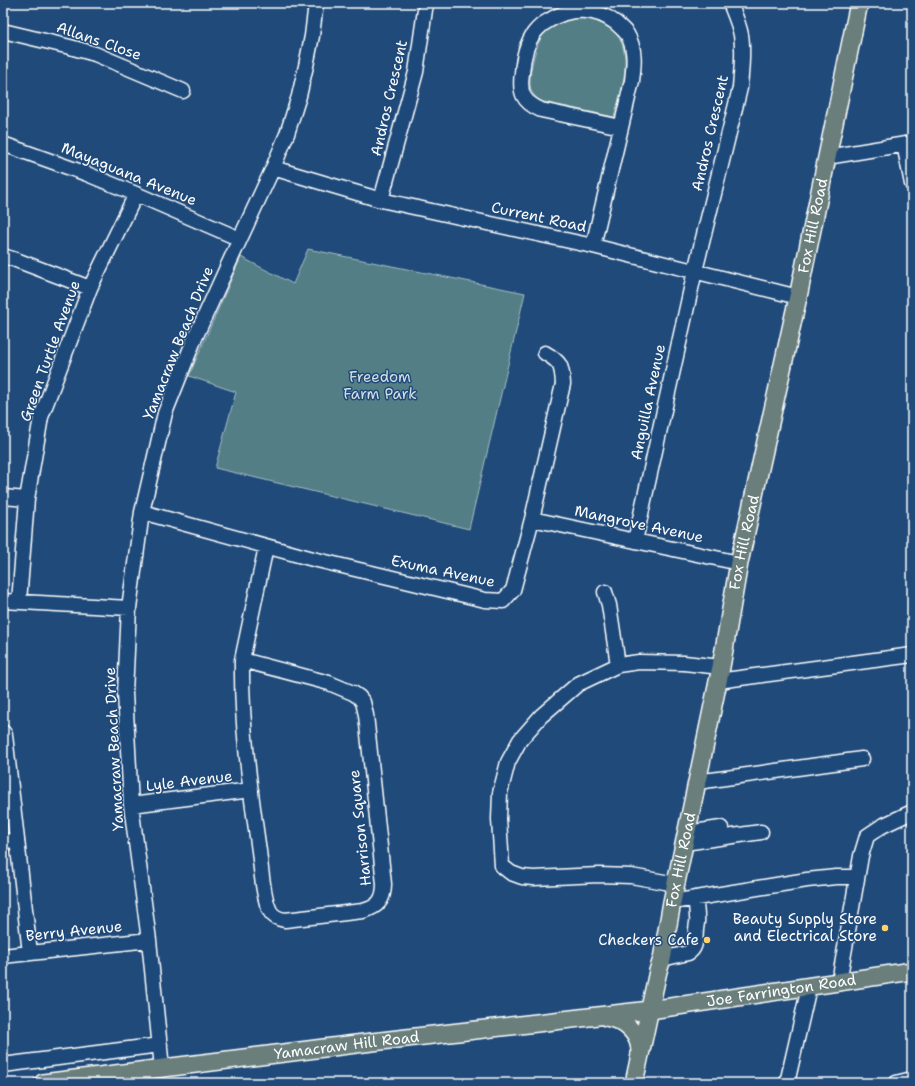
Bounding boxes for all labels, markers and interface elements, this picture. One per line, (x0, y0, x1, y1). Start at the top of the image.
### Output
street label: Allans Close (54, 17, 144, 65)
street label: Andros Crescent (366, 38, 412, 158)
street label: Andros Crescent (687, 73, 733, 193)
street label: Mayaguana Avenue (58, 138, 200, 210)
street label: Fox Hill Road (793, 176, 833, 275)
street label: Current Road (489, 197, 589, 237)
street label: Yamacraw Beach Drive (138, 263, 218, 423)
street label: Green Turtle Avenue (15, 278, 85, 424)
street label: Anguilla Avenue (626, 342, 670, 462)
park label: Freedom Farm Park (343, 367, 417, 404)
street label: Fox Hill Road (725, 492, 764, 591)
street label: Mangrove Avenue (573, 501, 705, 547)
street label: Exuma Avenue (389, 550, 497, 592)
street label: Yamacraw Beach Drive (100, 667, 128, 831)
street label: Lyle Avenue (145, 766, 233, 796)
street label: Harrison Square (344, 769, 376, 887)
street label: Fox Hill Road (661, 810, 701, 909)
place label: Beauty Supply Store and Electrical Store (733, 909, 877, 946)
street label: Berry Avenue (25, 916, 123, 946)
marker: Beauty Supply Store and Electrical Store (880, 923, 890, 933)
place label: Checkers Cafe (598, 930, 699, 950)
marker: Checkers Cafe (702, 935, 712, 945)
street label: Joe Farrington Road (705, 969, 858, 1011)
street label: Yamacraw Hill Road (273, 1027, 421, 1064)

